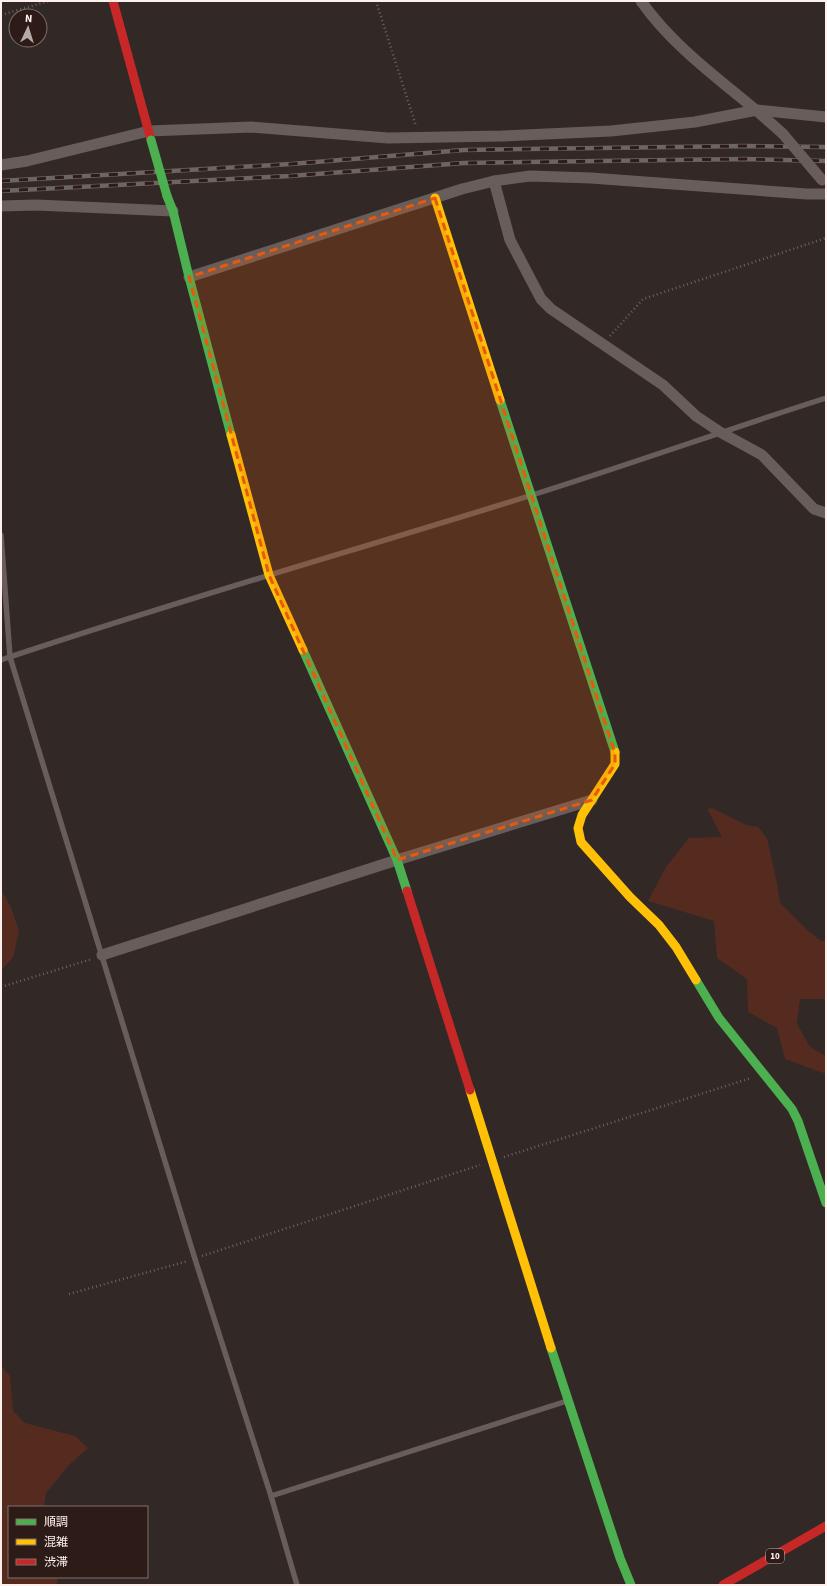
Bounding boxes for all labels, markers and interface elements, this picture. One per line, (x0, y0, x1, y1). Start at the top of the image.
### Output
north arrow (8, 8, 48, 48)
text: N (24, 11, 33, 26)
legend (8, 1506, 148, 1578)
text: 順調 (44, 1514, 68, 1531)
text: 混雑 (44, 1534, 68, 1551)
road number: 10 (766, 1549, 784, 1563)
text: 渋滞 (44, 1554, 68, 1571)

